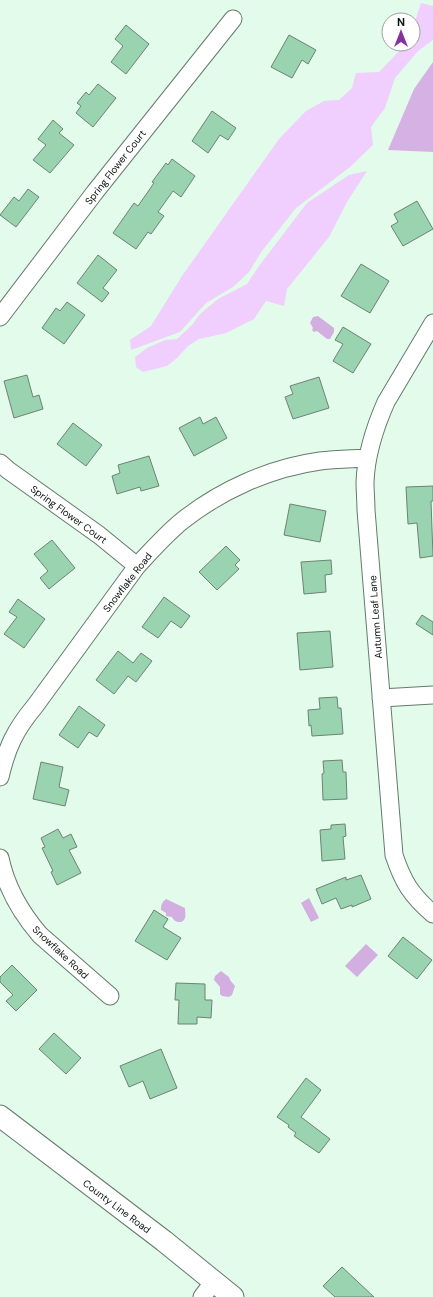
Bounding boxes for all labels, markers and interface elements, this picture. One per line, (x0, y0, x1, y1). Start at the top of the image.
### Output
north arrow (381, 12, 421, 52)
text: N (397, 15, 405, 29)
street label: Spring Flower Court (82, 127, 149, 207)
street label: Spring Flower Court (28, 482, 110, 547)
street label: Snowflake Road (100, 550, 155, 615)
street label: Autumn Leaf Lane (366, 575, 385, 659)
street label: Snowflake Road (30, 923, 92, 982)
street label: County Line Road (80, 1177, 153, 1236)

